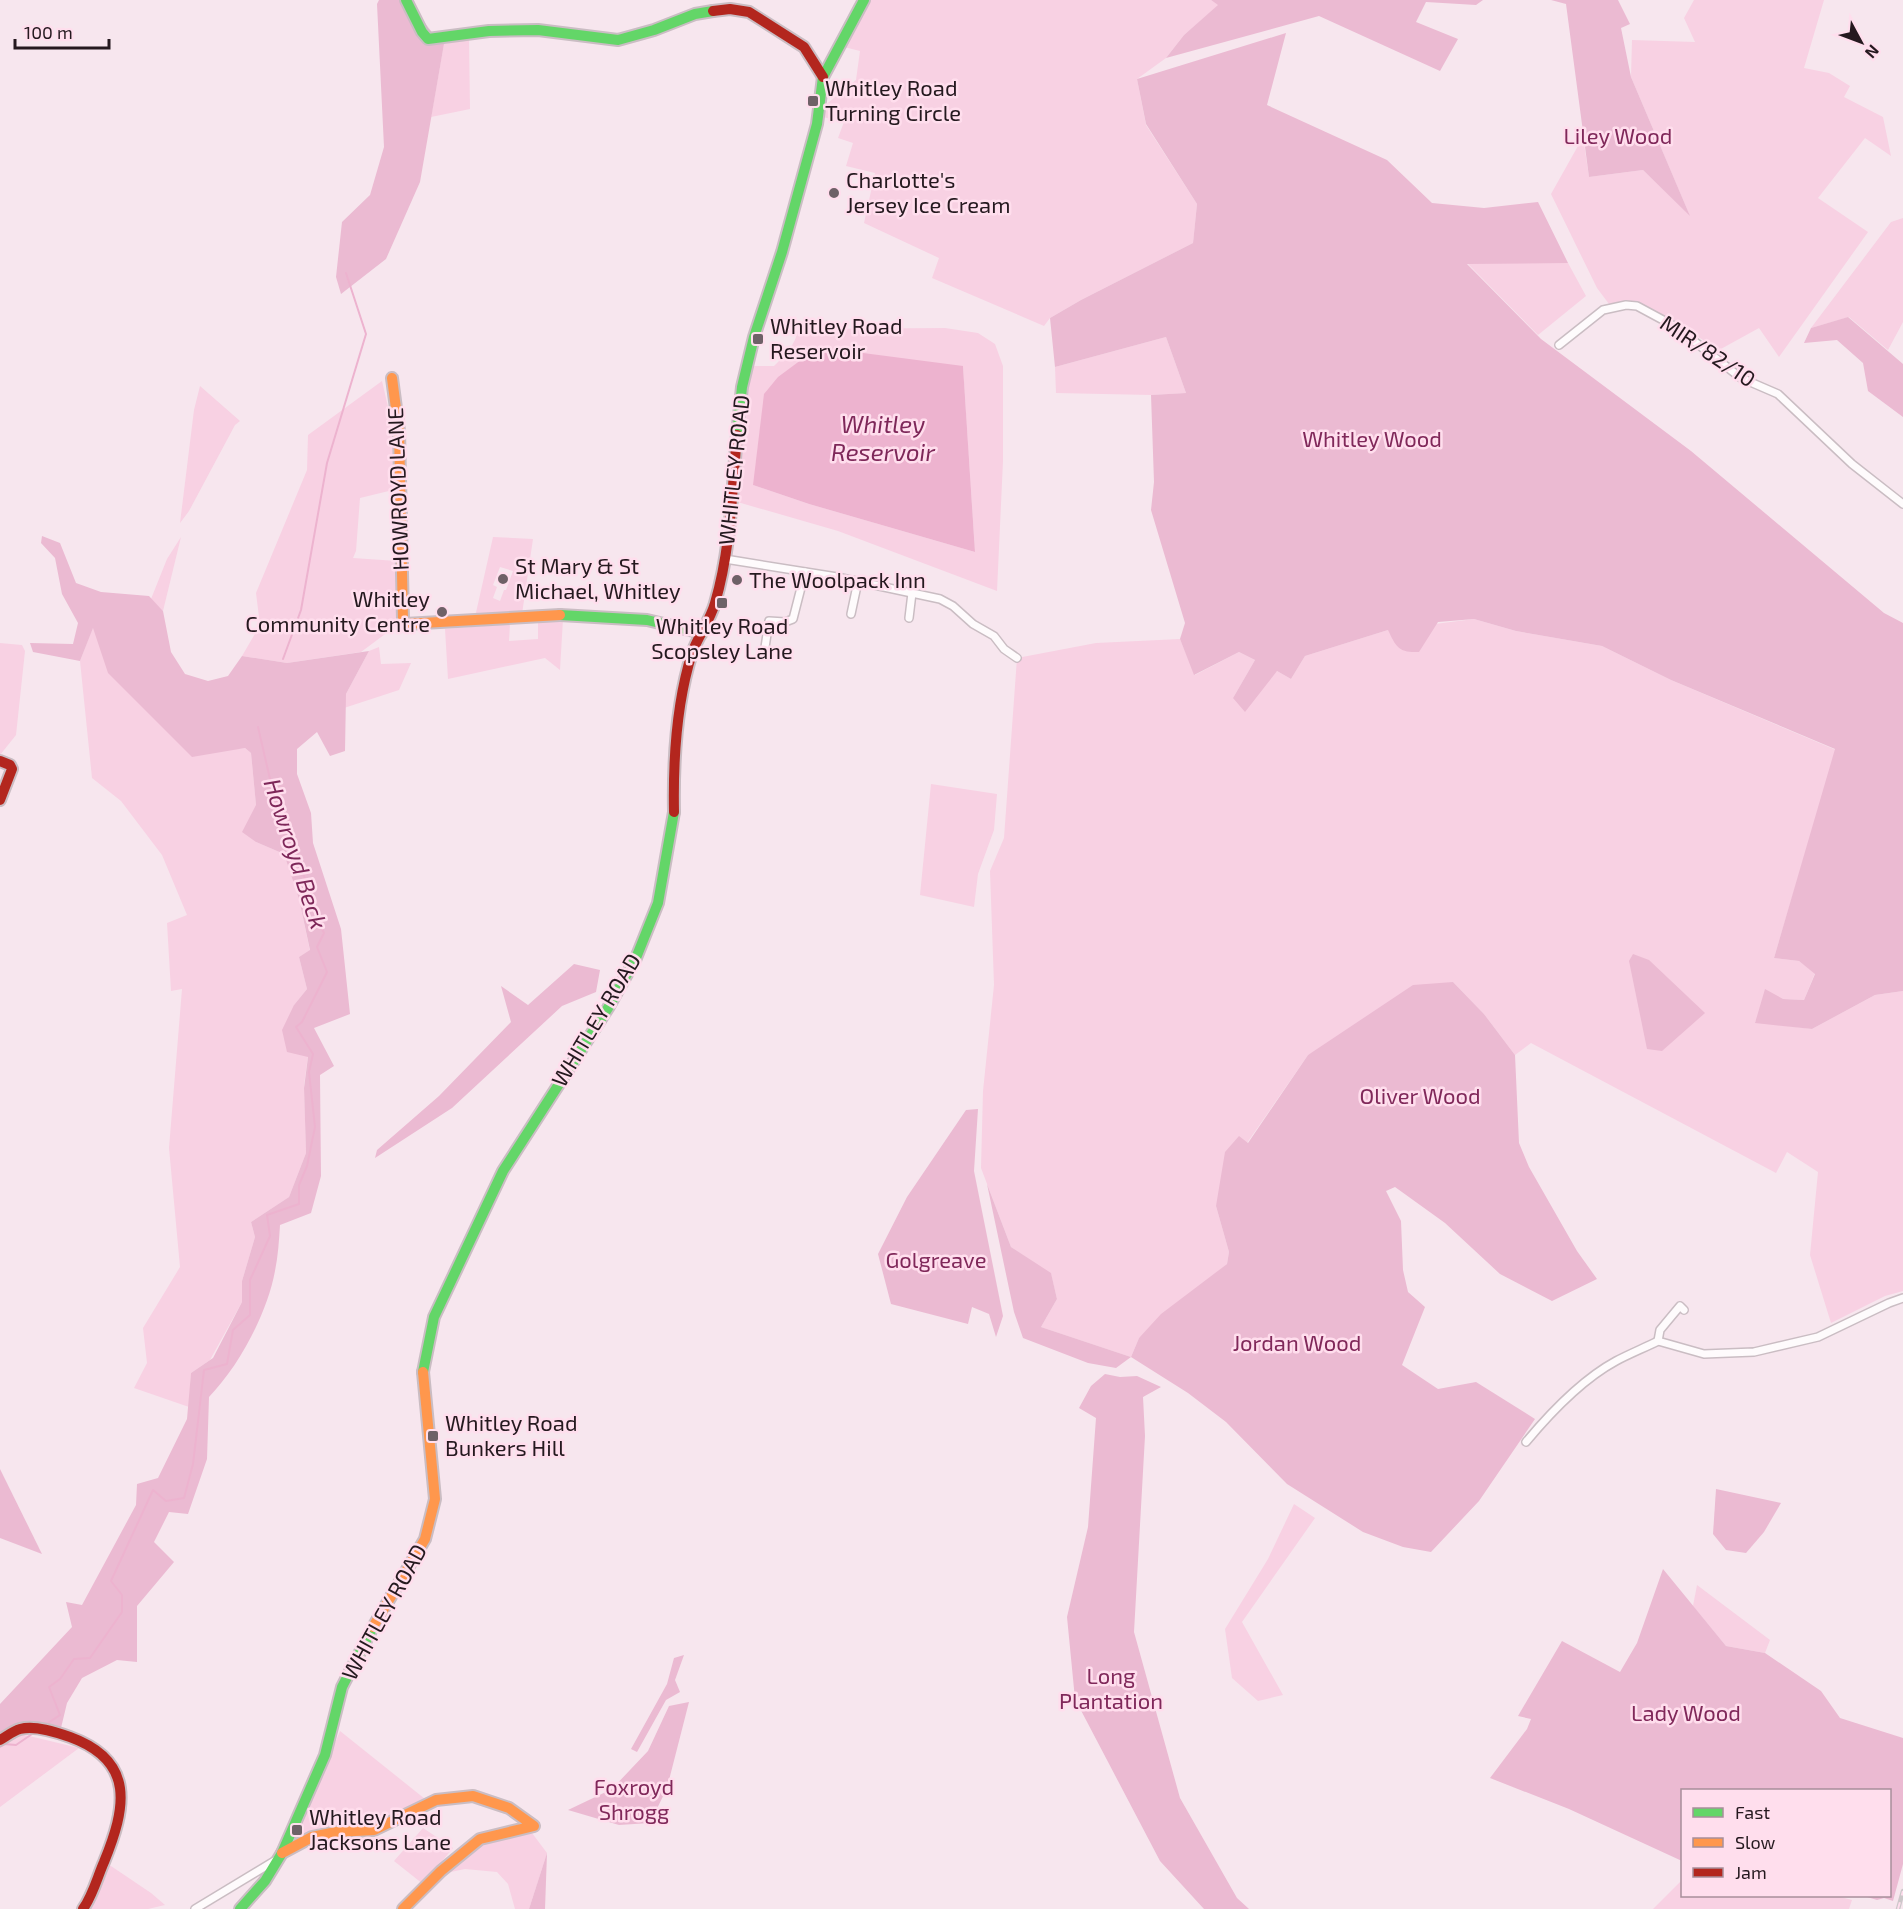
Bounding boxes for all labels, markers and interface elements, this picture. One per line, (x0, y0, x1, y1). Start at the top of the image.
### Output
scale bar (15, 12, 110, 50)
north arrow (1831, 12, 1891, 72)
text: 100 m (24, 21, 73, 43)
text: N (1862, 42, 1884, 63)
place label: Whitley Road Turning Circle (825, 74, 961, 125)
marker: Whitley Road Turning Circle (806, 94, 820, 108)
park label: Liley Wood (1564, 122, 1672, 148)
place label: Charlotte's Jersey Ice Cream (846, 166, 1010, 217)
marker: Charlotte's Jersey Ice Cream (827, 186, 841, 200)
street label: MIR/82/10 (1656, 309, 1761, 391)
place label: Whitley Road Reservoir (770, 312, 903, 363)
marker: Whitley Road Reservoir (751, 332, 765, 346)
street label: WHITLEY ROAD (712, 393, 754, 546)
street label: HOWROYD LANE (381, 407, 413, 571)
water label: Whitley Reservoir (831, 409, 935, 466)
park label: Whitley Wood (1302, 425, 1442, 451)
place label: St Mary & St Michael, Whitley (515, 552, 681, 603)
place label: The Woolpack Inn (749, 566, 926, 592)
marker: St Mary & St Michael, Whitley (496, 572, 510, 586)
marker: The Woolpack Inn (730, 573, 744, 587)
place label: Whitley Community Centre (245, 585, 430, 636)
marker: Whitley Road Scopsley Lane (715, 596, 729, 610)
marker: Whitley Community Centre (435, 605, 449, 619)
place label: Whitley Road Scopsley Lane (651, 612, 793, 663)
water label: Howroyd Beck (258, 775, 334, 932)
street label: WHITLEY ROAD (545, 948, 645, 1091)
park label: Oliver Wood (1359, 1082, 1481, 1108)
park label: Golgreave (886, 1246, 986, 1272)
park label: Jordan Wood (1233, 1329, 1361, 1355)
place label: Whitley Road Bunkers Hill (445, 1409, 578, 1460)
marker: Whitley Road Bunkers Hill (426, 1429, 440, 1443)
street label: WHITLEY ROAD (335, 1539, 431, 1684)
park label: Long Plantation (1059, 1662, 1163, 1713)
park label: Lady Wood (1631, 1699, 1741, 1725)
park label: Foxroyd Shrogg (594, 1773, 674, 1824)
legend (1681, 1789, 1891, 1897)
text: Fast (1735, 1801, 1770, 1823)
place label: Whitley Road Jacksons Lane (309, 1803, 451, 1854)
marker: Whitley Road Jacksons Lane (290, 1823, 304, 1837)
text: Slow (1735, 1831, 1776, 1853)
text: Jam (1735, 1861, 1767, 1883)

